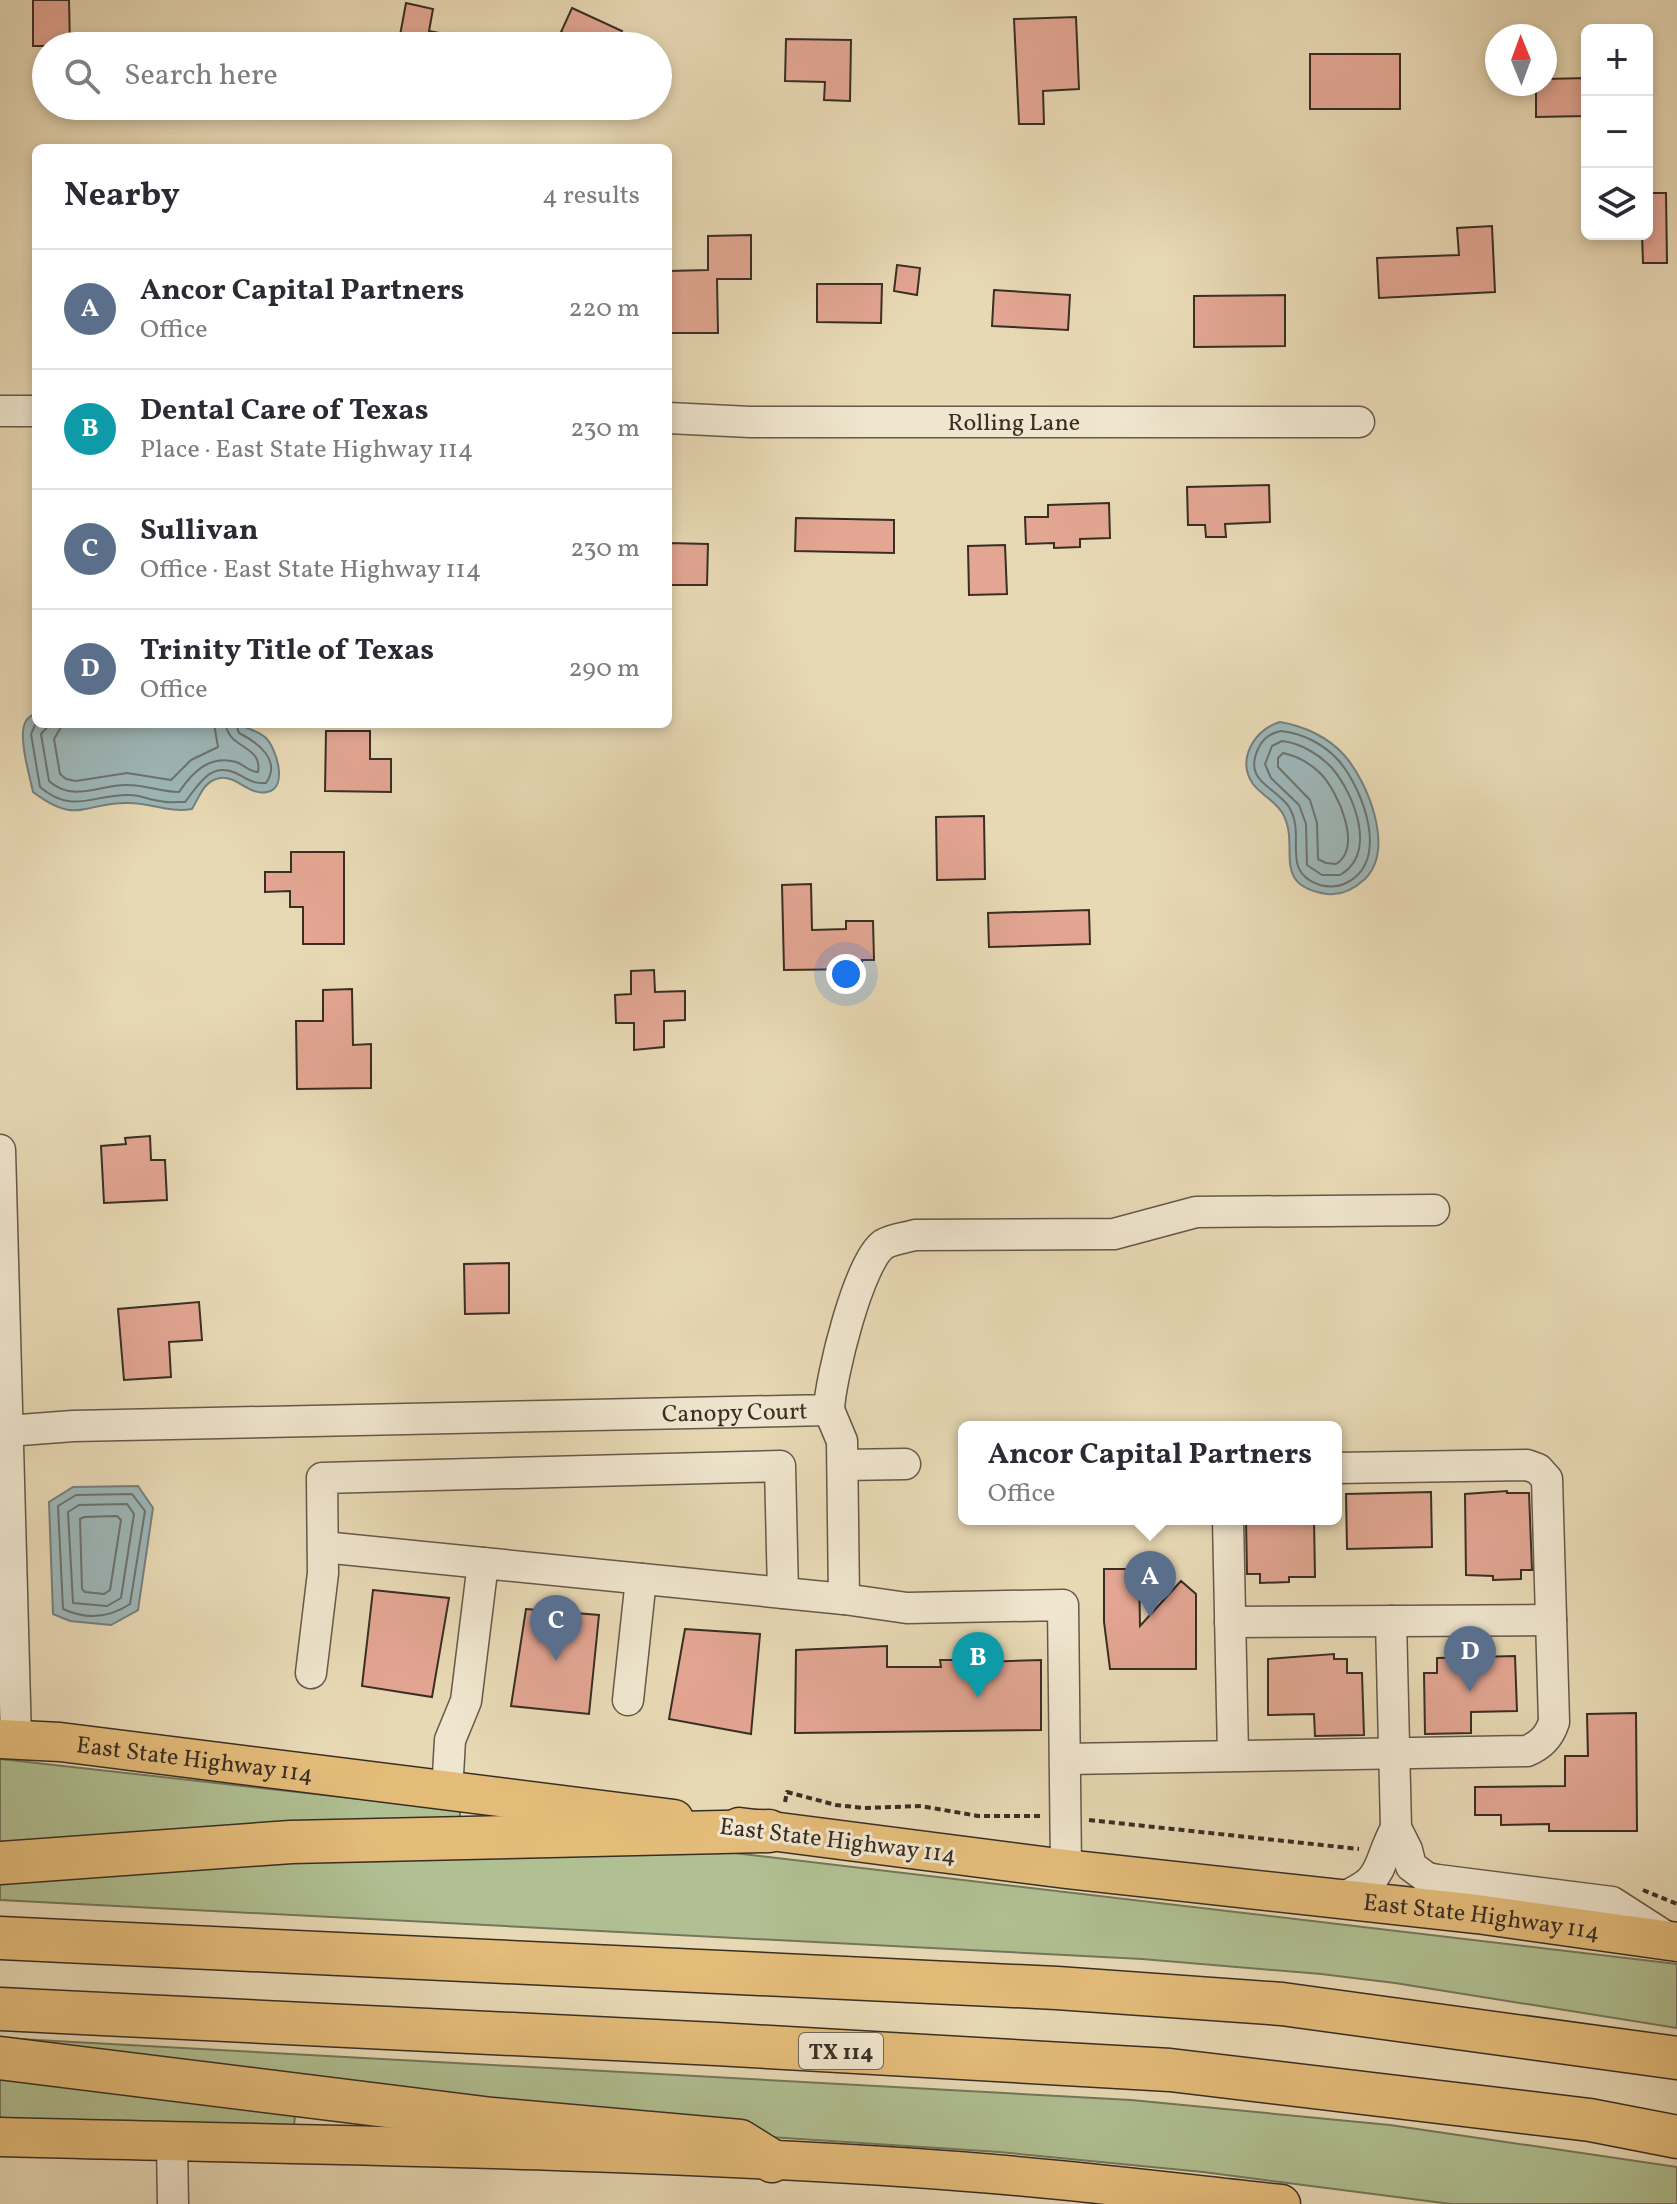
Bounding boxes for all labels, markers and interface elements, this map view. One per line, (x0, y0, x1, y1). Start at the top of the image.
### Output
north arrow (1485, 24, 1557, 96)
map controls (1581, 24, 1653, 240)
button: + (1581, 24, 1653, 96)
search box (32, 32, 672, 120)
icon: search (60, 54, 104, 98)
text: Search here (124, 55, 278, 97)
button: − (1581, 96, 1653, 168)
button: layers (1581, 168, 1653, 240)
text: Nearby (64, 173, 180, 220)
text: 4 results (542, 178, 640, 214)
text: Ancor Capital Partners (140, 270, 464, 312)
text: A (81, 291, 99, 327)
text: 220 m (568, 291, 640, 327)
text: Office (140, 312, 208, 348)
text: Dental Care of Texas (140, 390, 429, 432)
street label: Rolling Lane (948, 407, 1080, 441)
text: B (81, 411, 99, 447)
text: 230 m (570, 411, 640, 447)
text: Place · East State Highway 114 (140, 432, 473, 468)
text: Sullivan (140, 510, 259, 552)
text: C (82, 531, 98, 567)
text: 230 m (570, 531, 640, 567)
text: Office · East State Highway 114 (140, 552, 481, 588)
text: Trinity Title of Texas (140, 630, 434, 672)
text: D (80, 651, 100, 687)
text: 290 m (568, 651, 640, 687)
text: Office (140, 672, 208, 708)
your location (826, 954, 866, 994)
street label: Canopy Court (661, 1395, 808, 1433)
popup (958, 1421, 1342, 1525)
text: Ancor Capital Partners (988, 1434, 1312, 1476)
text: Office (988, 1476, 1055, 1512)
pin: A (1124, 1551, 1176, 1617)
pin: C (530, 1595, 582, 1661)
pin: D (1444, 1626, 1496, 1692)
pin: B (952, 1632, 1004, 1698)
street label: East State Highway 114 (74, 1729, 315, 1793)
street label: East State Highway 114 (717, 1811, 958, 1873)
street label: East State Highway 114 (1361, 1887, 1602, 1950)
road number: TX 114 (799, 2033, 883, 2069)

